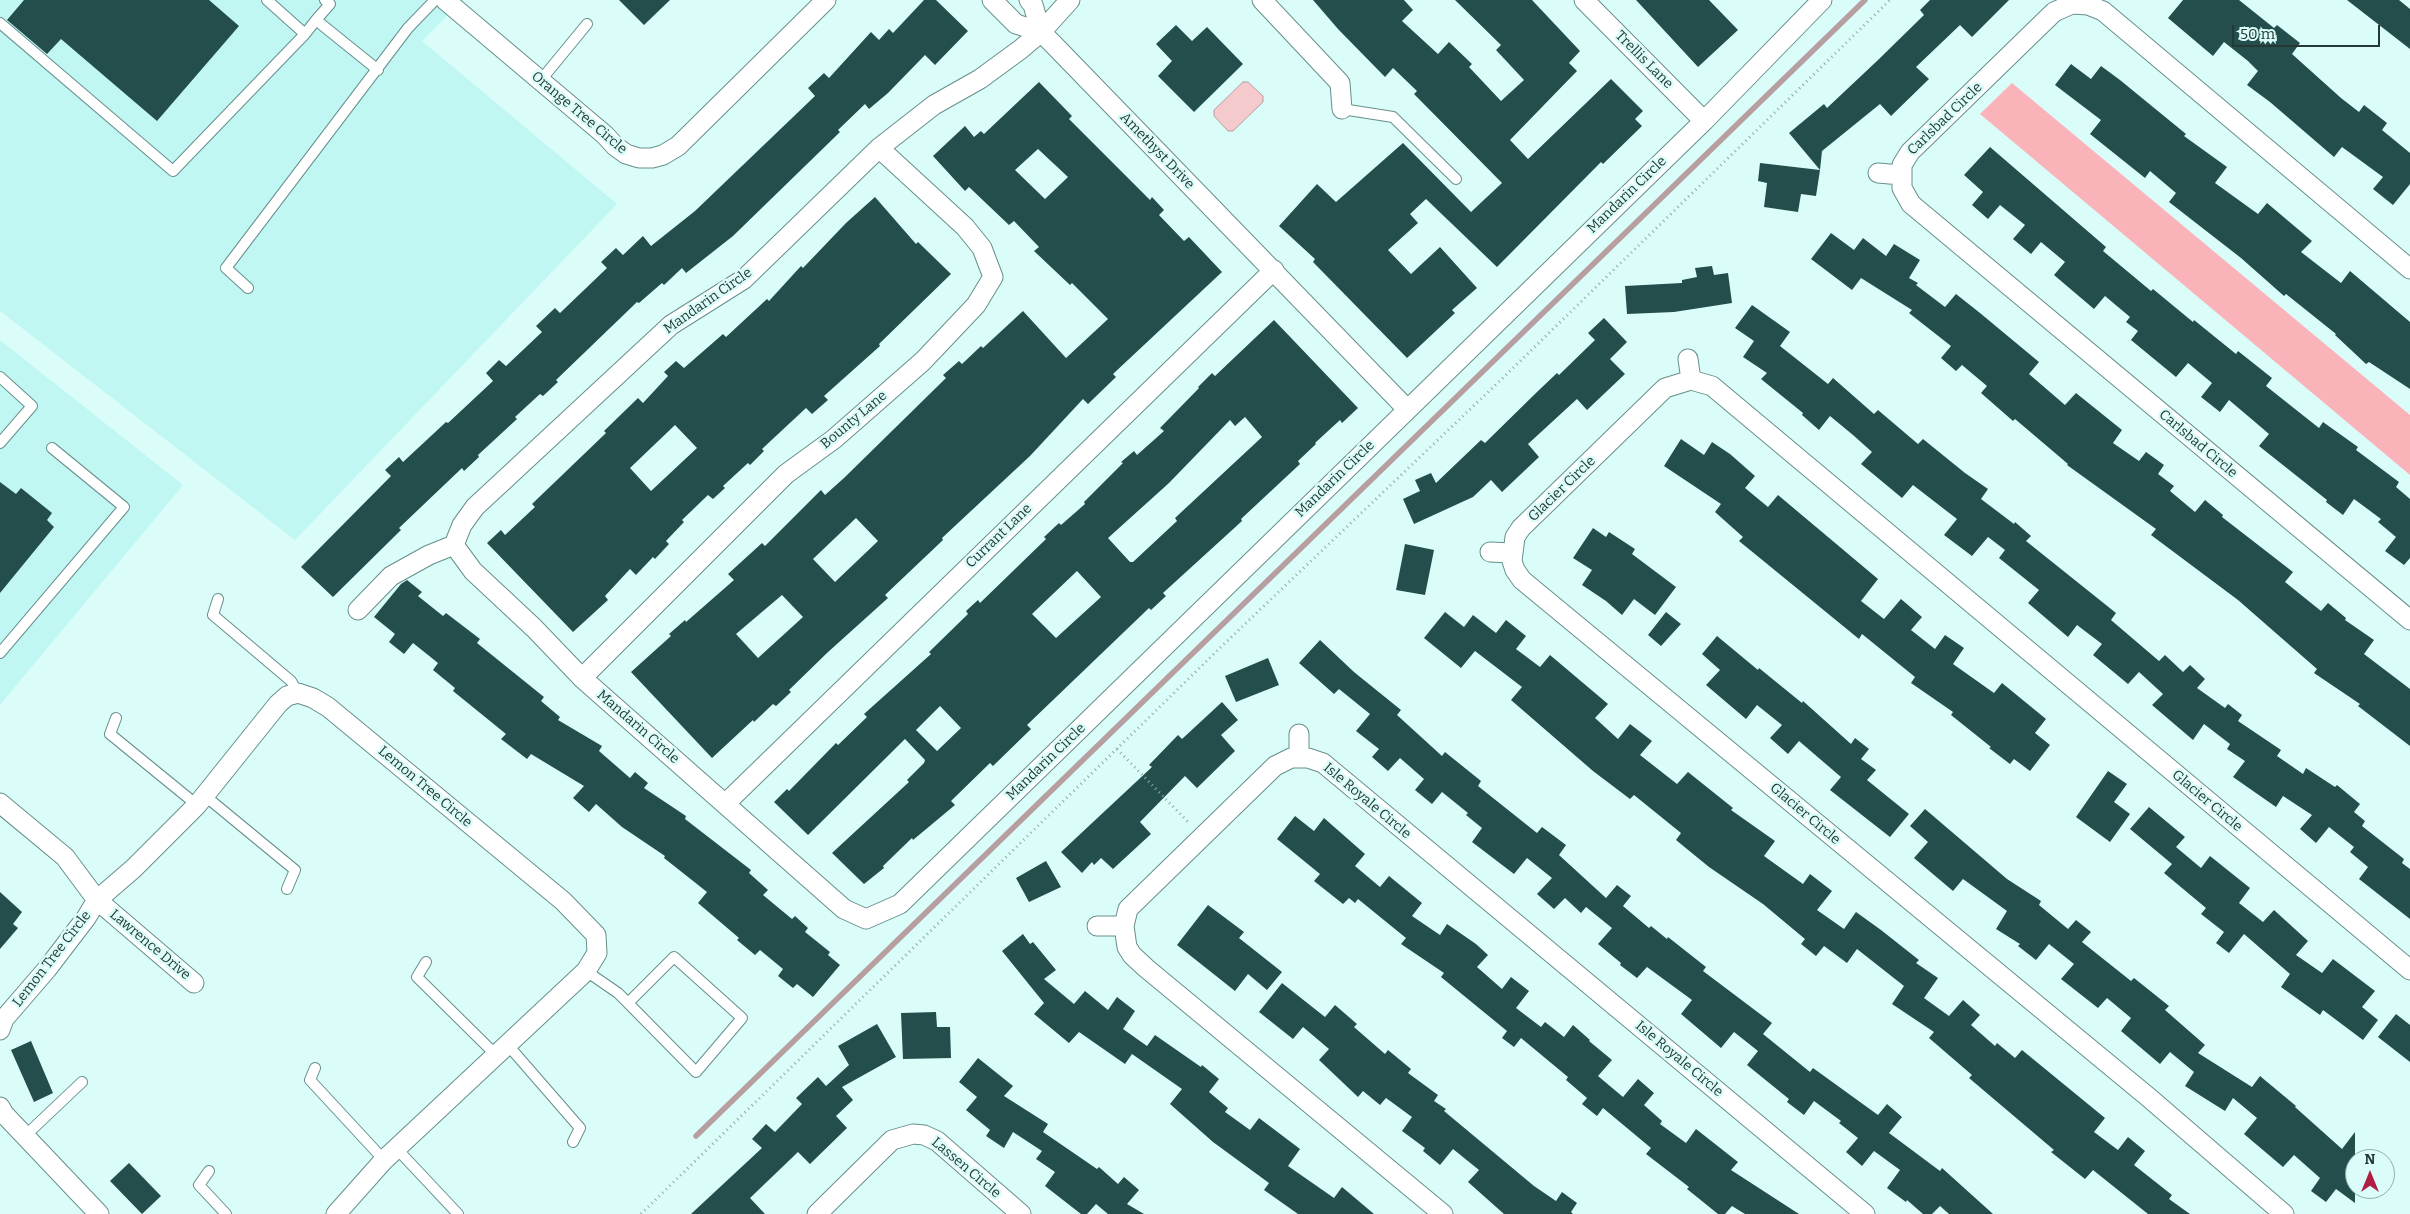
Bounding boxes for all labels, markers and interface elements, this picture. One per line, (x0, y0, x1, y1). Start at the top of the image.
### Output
scale bar (2235, 15, 2382, 47)
text: 50 m (2240, 25, 2275, 43)
street label: Trellis Lane (1612, 28, 1676, 92)
street label: Orange Tree Circle (528, 68, 630, 158)
street label: Carlsbad Circle (1904, 79, 1986, 159)
street label: Amethyst Drive (1116, 109, 1198, 193)
street label: Mandarin Circle (1584, 153, 1670, 237)
street label: Mandarin Circle (661, 264, 755, 338)
street label: Bounty Lane (817, 387, 891, 453)
street label: Carlsbad Circle (2155, 406, 2241, 482)
street label: Mandarin Circle (1292, 437, 1378, 521)
street label: Glacier Circle (1525, 453, 1599, 525)
street label: Currant Lane (963, 500, 1035, 572)
street label: Mandarin Circle (593, 687, 683, 767)
street label: Mandarin Circle (1003, 720, 1089, 804)
street label: Lemon Tree Circle (375, 743, 475, 831)
street label: Isle Royale Circle (1320, 760, 1414, 842)
street label: Glacier Circle (2168, 767, 2246, 835)
street label: Glacier Circle (1766, 780, 1844, 848)
street label: Lawrence Drive (106, 906, 194, 984)
street label: Lemon Tree Circle (9, 908, 95, 1010)
street label: Isle Royale Circle (1632, 1018, 1726, 1100)
street label: Lassen Circle (928, 1134, 1004, 1202)
north arrow (2345, 1149, 2395, 1199)
text: N (2365, 1151, 2375, 1168)

